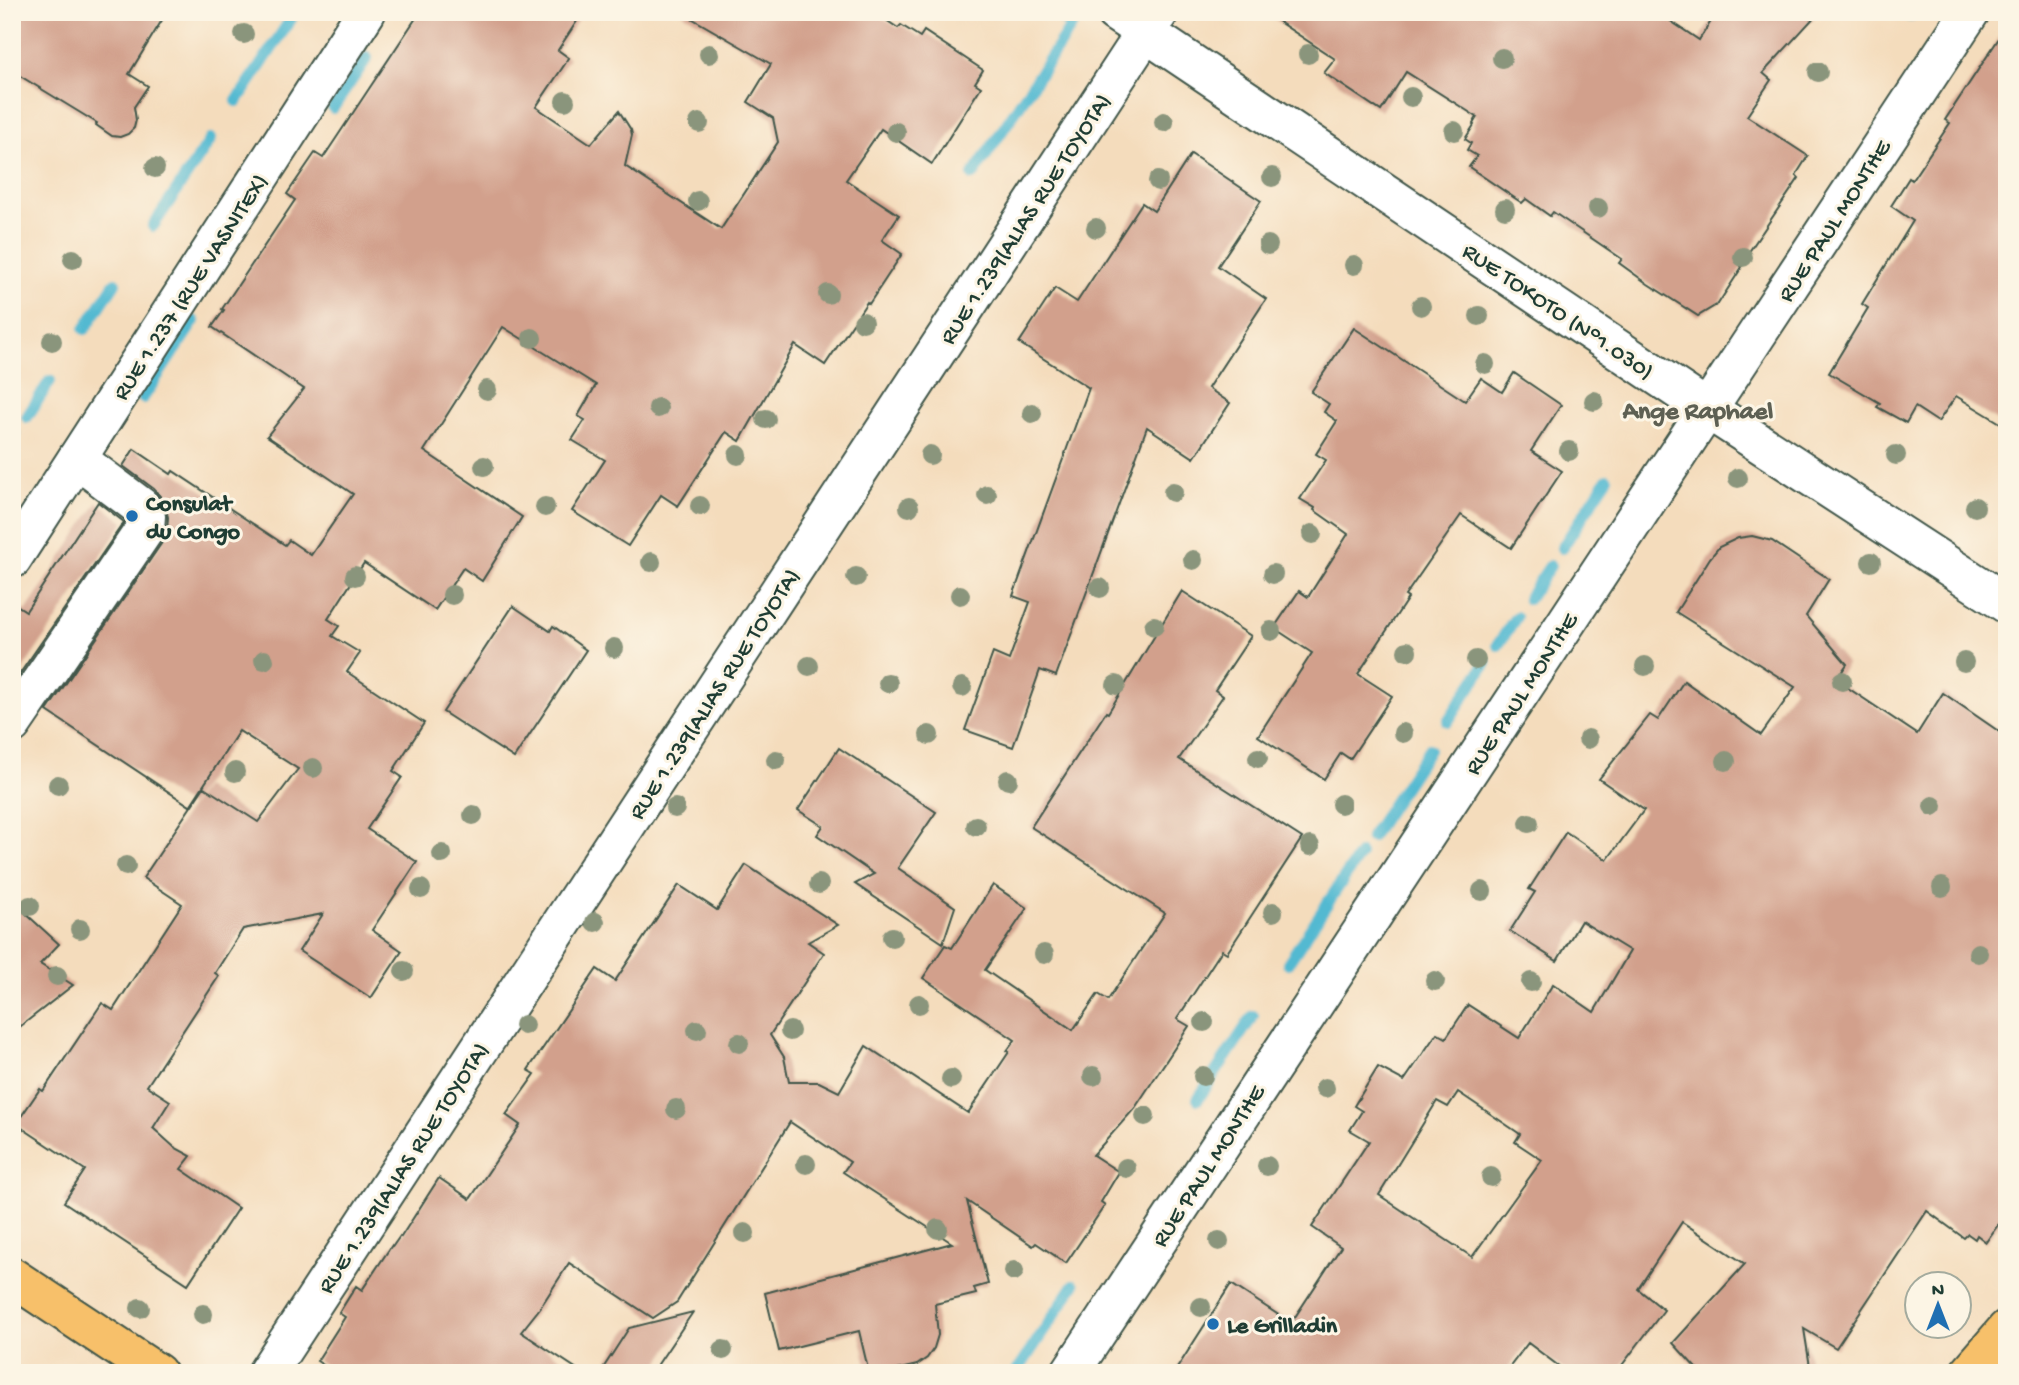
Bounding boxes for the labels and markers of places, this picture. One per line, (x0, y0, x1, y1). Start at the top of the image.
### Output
place label: Consulat du Congo (146, 491, 241, 548)
marker: Consulat du Congo (124, 508, 140, 524)
place label: Le Grilladin (1227, 1313, 1338, 1342)
marker: Le Grilladin (1205, 1316, 1221, 1332)

